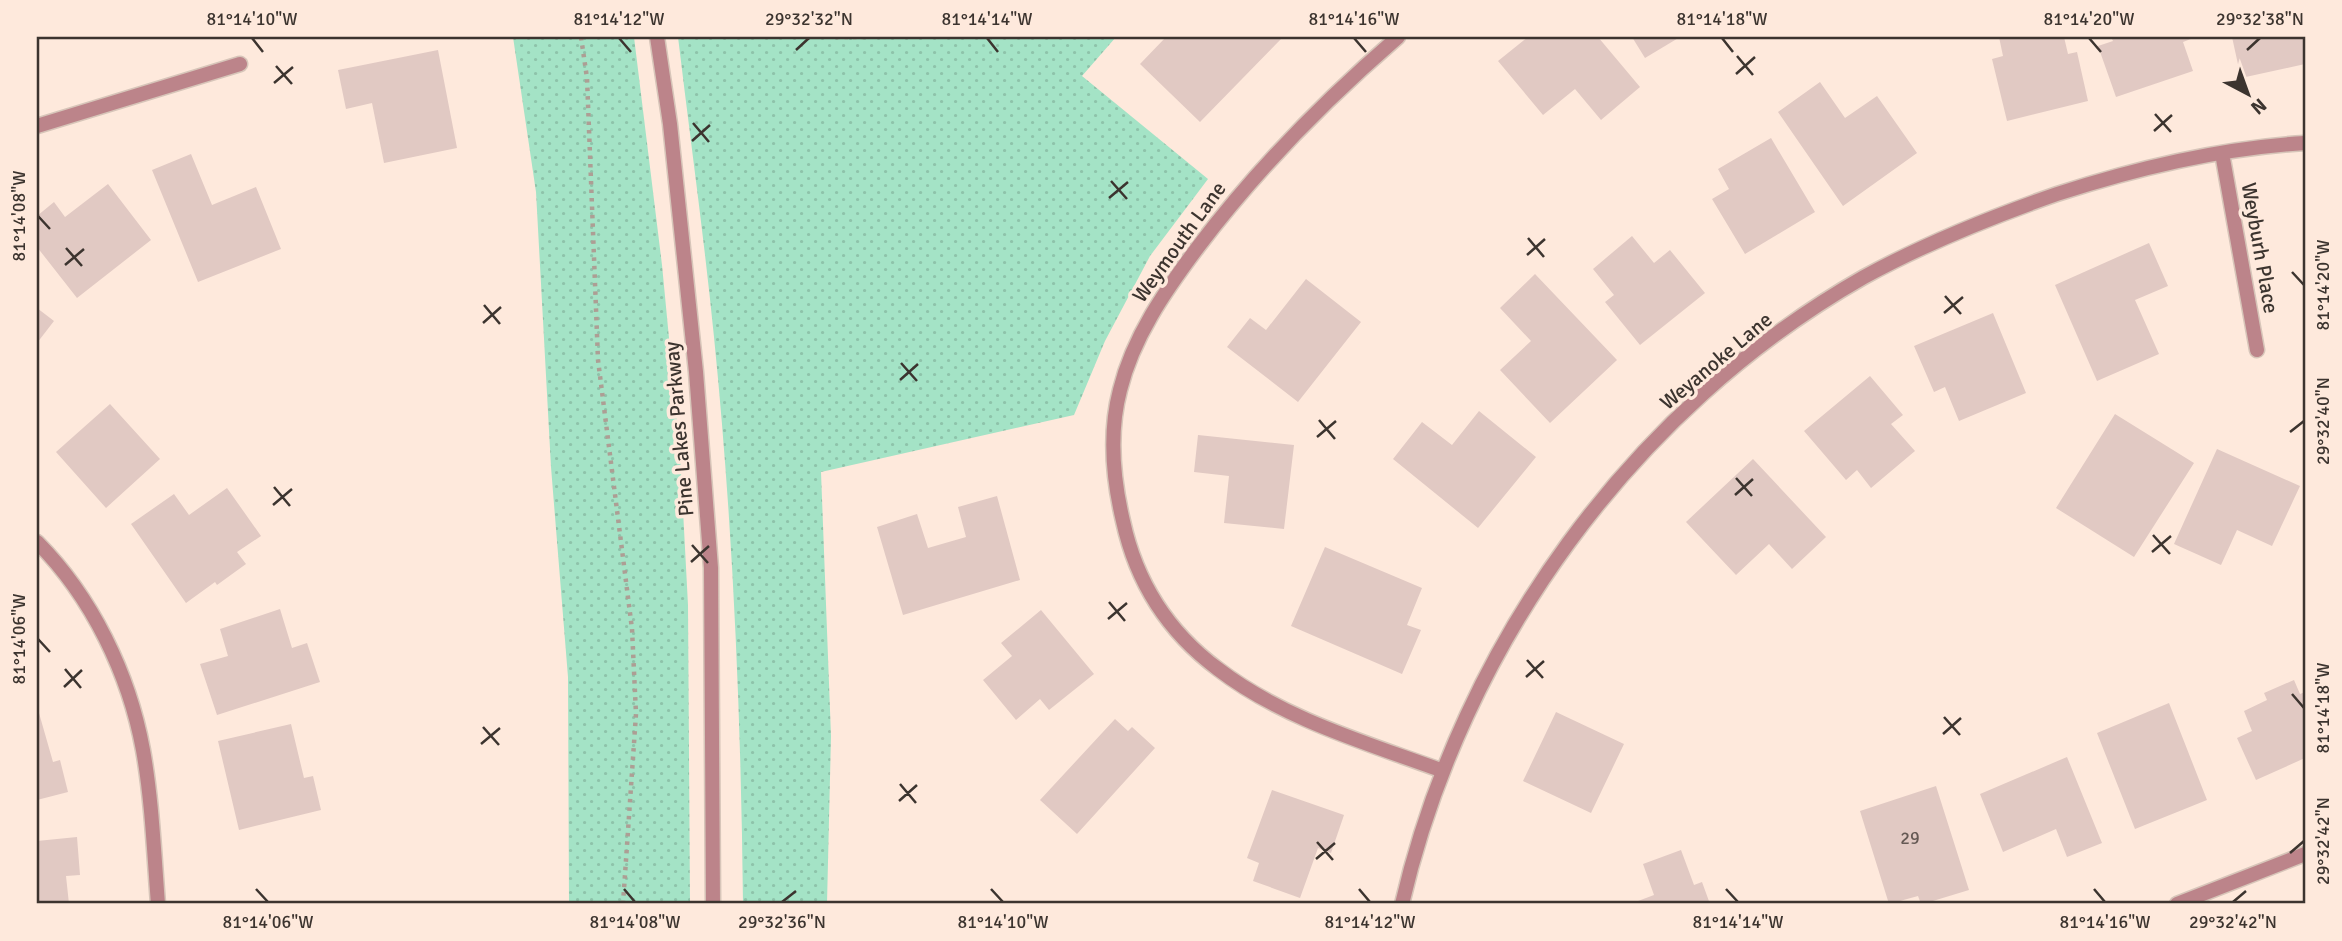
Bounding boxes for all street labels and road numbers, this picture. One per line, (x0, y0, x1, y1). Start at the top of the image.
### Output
street label: Weymouth Lane (1126, 177, 1232, 307)
street label: Weyburh Place (2236, 181, 2284, 315)
street label: Weyanoke Lane (1655, 307, 1777, 415)
street label: Pine Lakes Parkway (658, 340, 700, 518)

